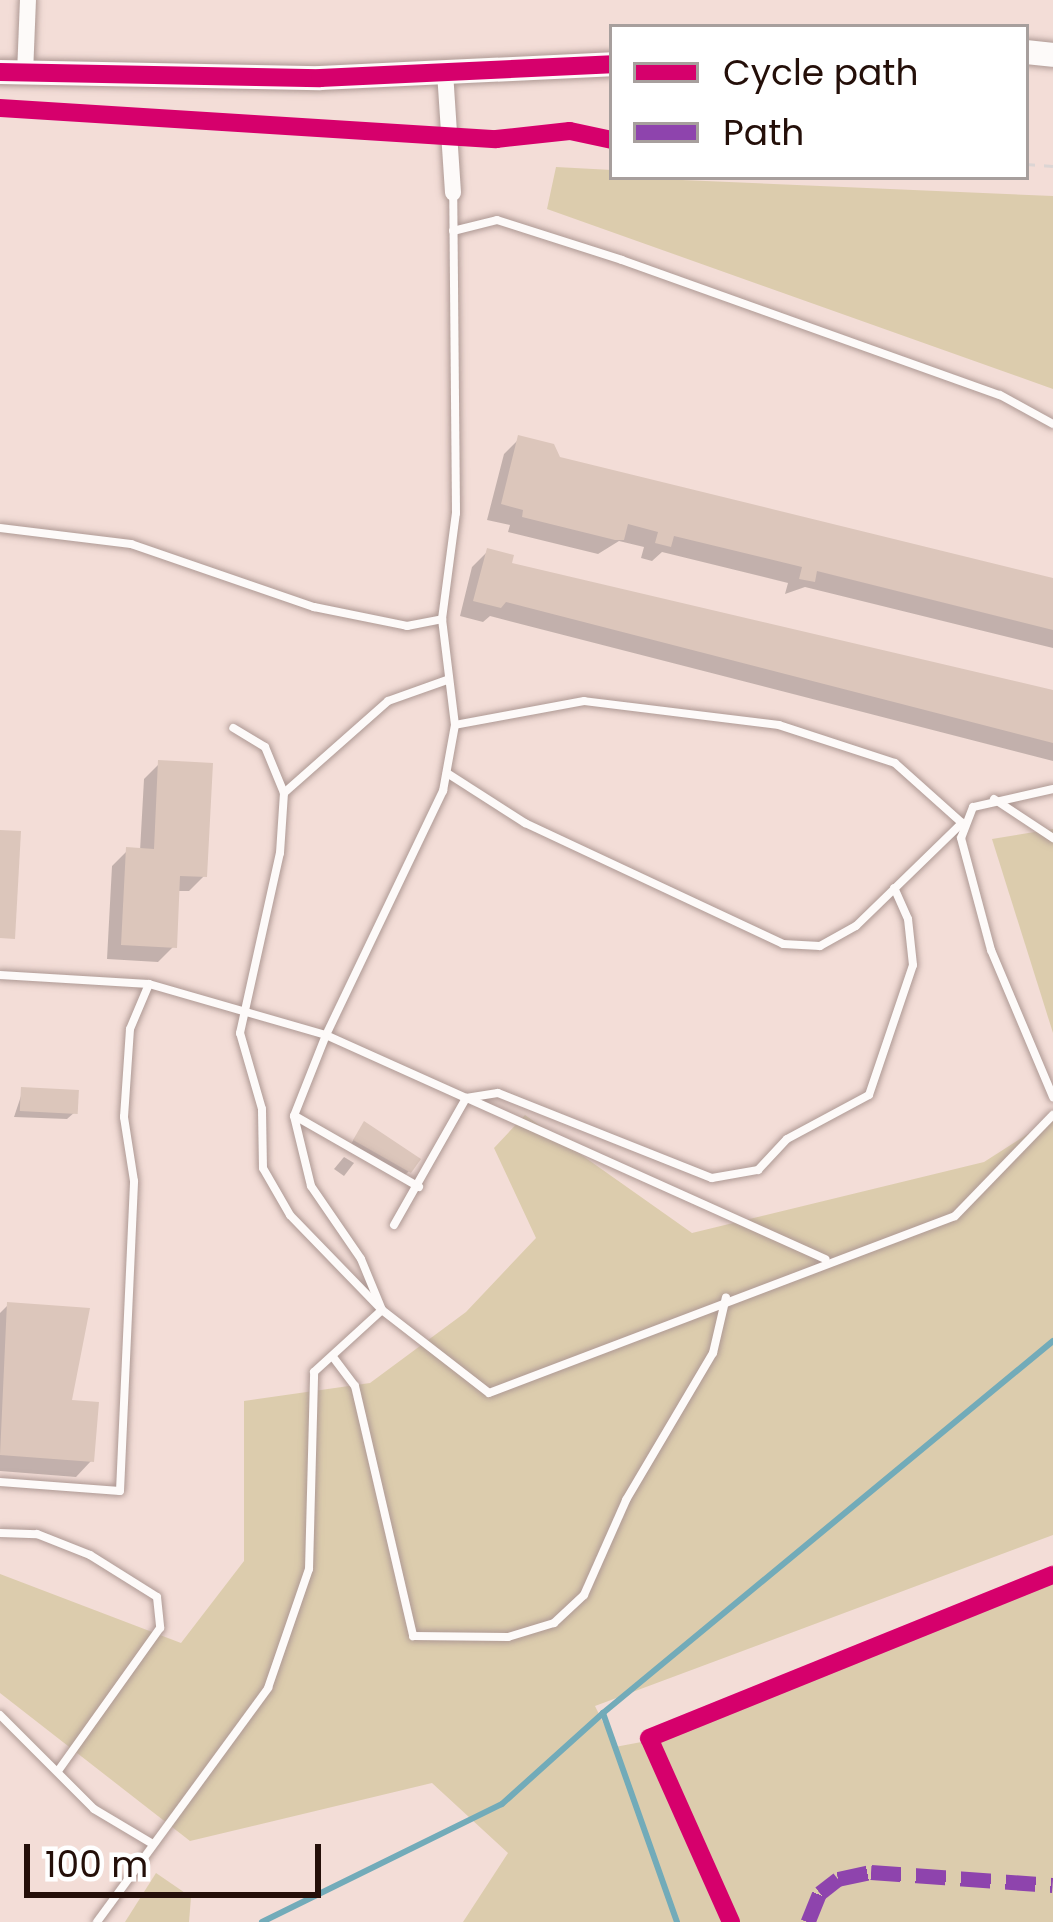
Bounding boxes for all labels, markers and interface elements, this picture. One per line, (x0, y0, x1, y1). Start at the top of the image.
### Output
legend (609, 24, 1029, 180)
text: Cycle path (723, 47, 919, 98)
text: Path (723, 107, 804, 158)
scale bar (30, 1820, 327, 1894)
text: 100 m (45, 1839, 148, 1890)

